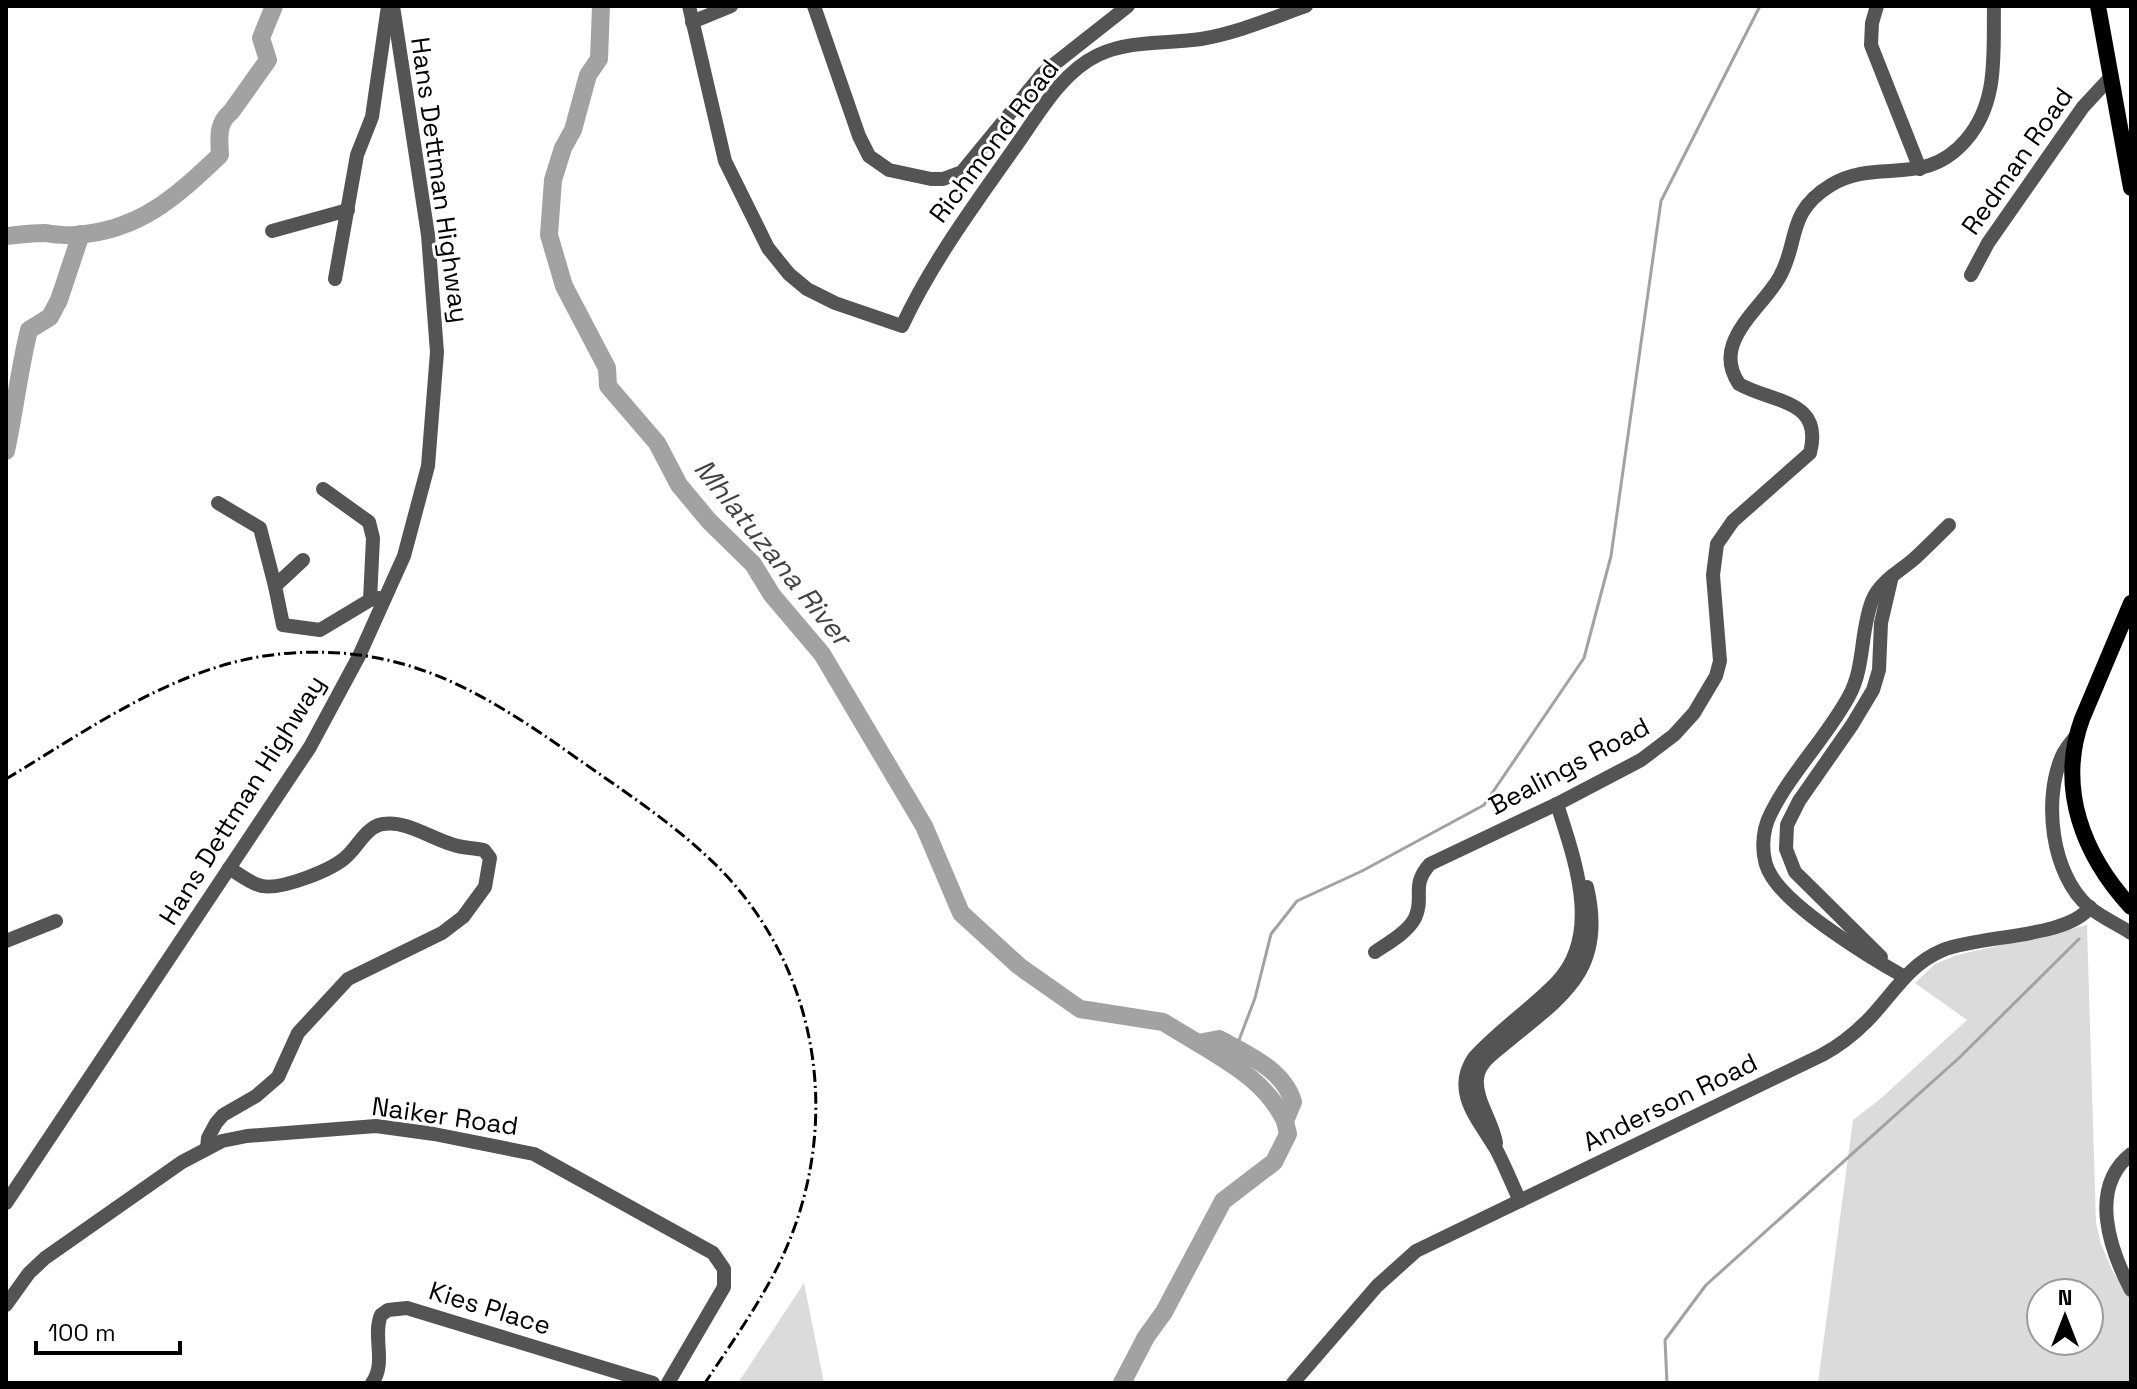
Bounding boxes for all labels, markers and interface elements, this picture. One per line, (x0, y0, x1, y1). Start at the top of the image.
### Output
street label: Hans Dettman Highway (403, 35, 477, 325)
street label: Richmond Road (921, 53, 1067, 229)
street label: Redman Road (1954, 81, 2080, 241)
water label: Mhlatuzana River (686, 451, 862, 656)
street label: Hans Dettman Highway (151, 669, 333, 931)
street label: Bealings Road (1483, 709, 1655, 823)
street label: Anderson Road (1577, 1045, 1763, 1159)
street label: Naiker Road (370, 1089, 520, 1143)
street label: Kies Place (425, 1273, 555, 1343)
north arrow (2025, 1277, 2105, 1357)
text: N (2058, 1283, 2072, 1311)
scale bar (36, 1305, 180, 1355)
text: 100 m (48, 1317, 116, 1348)

